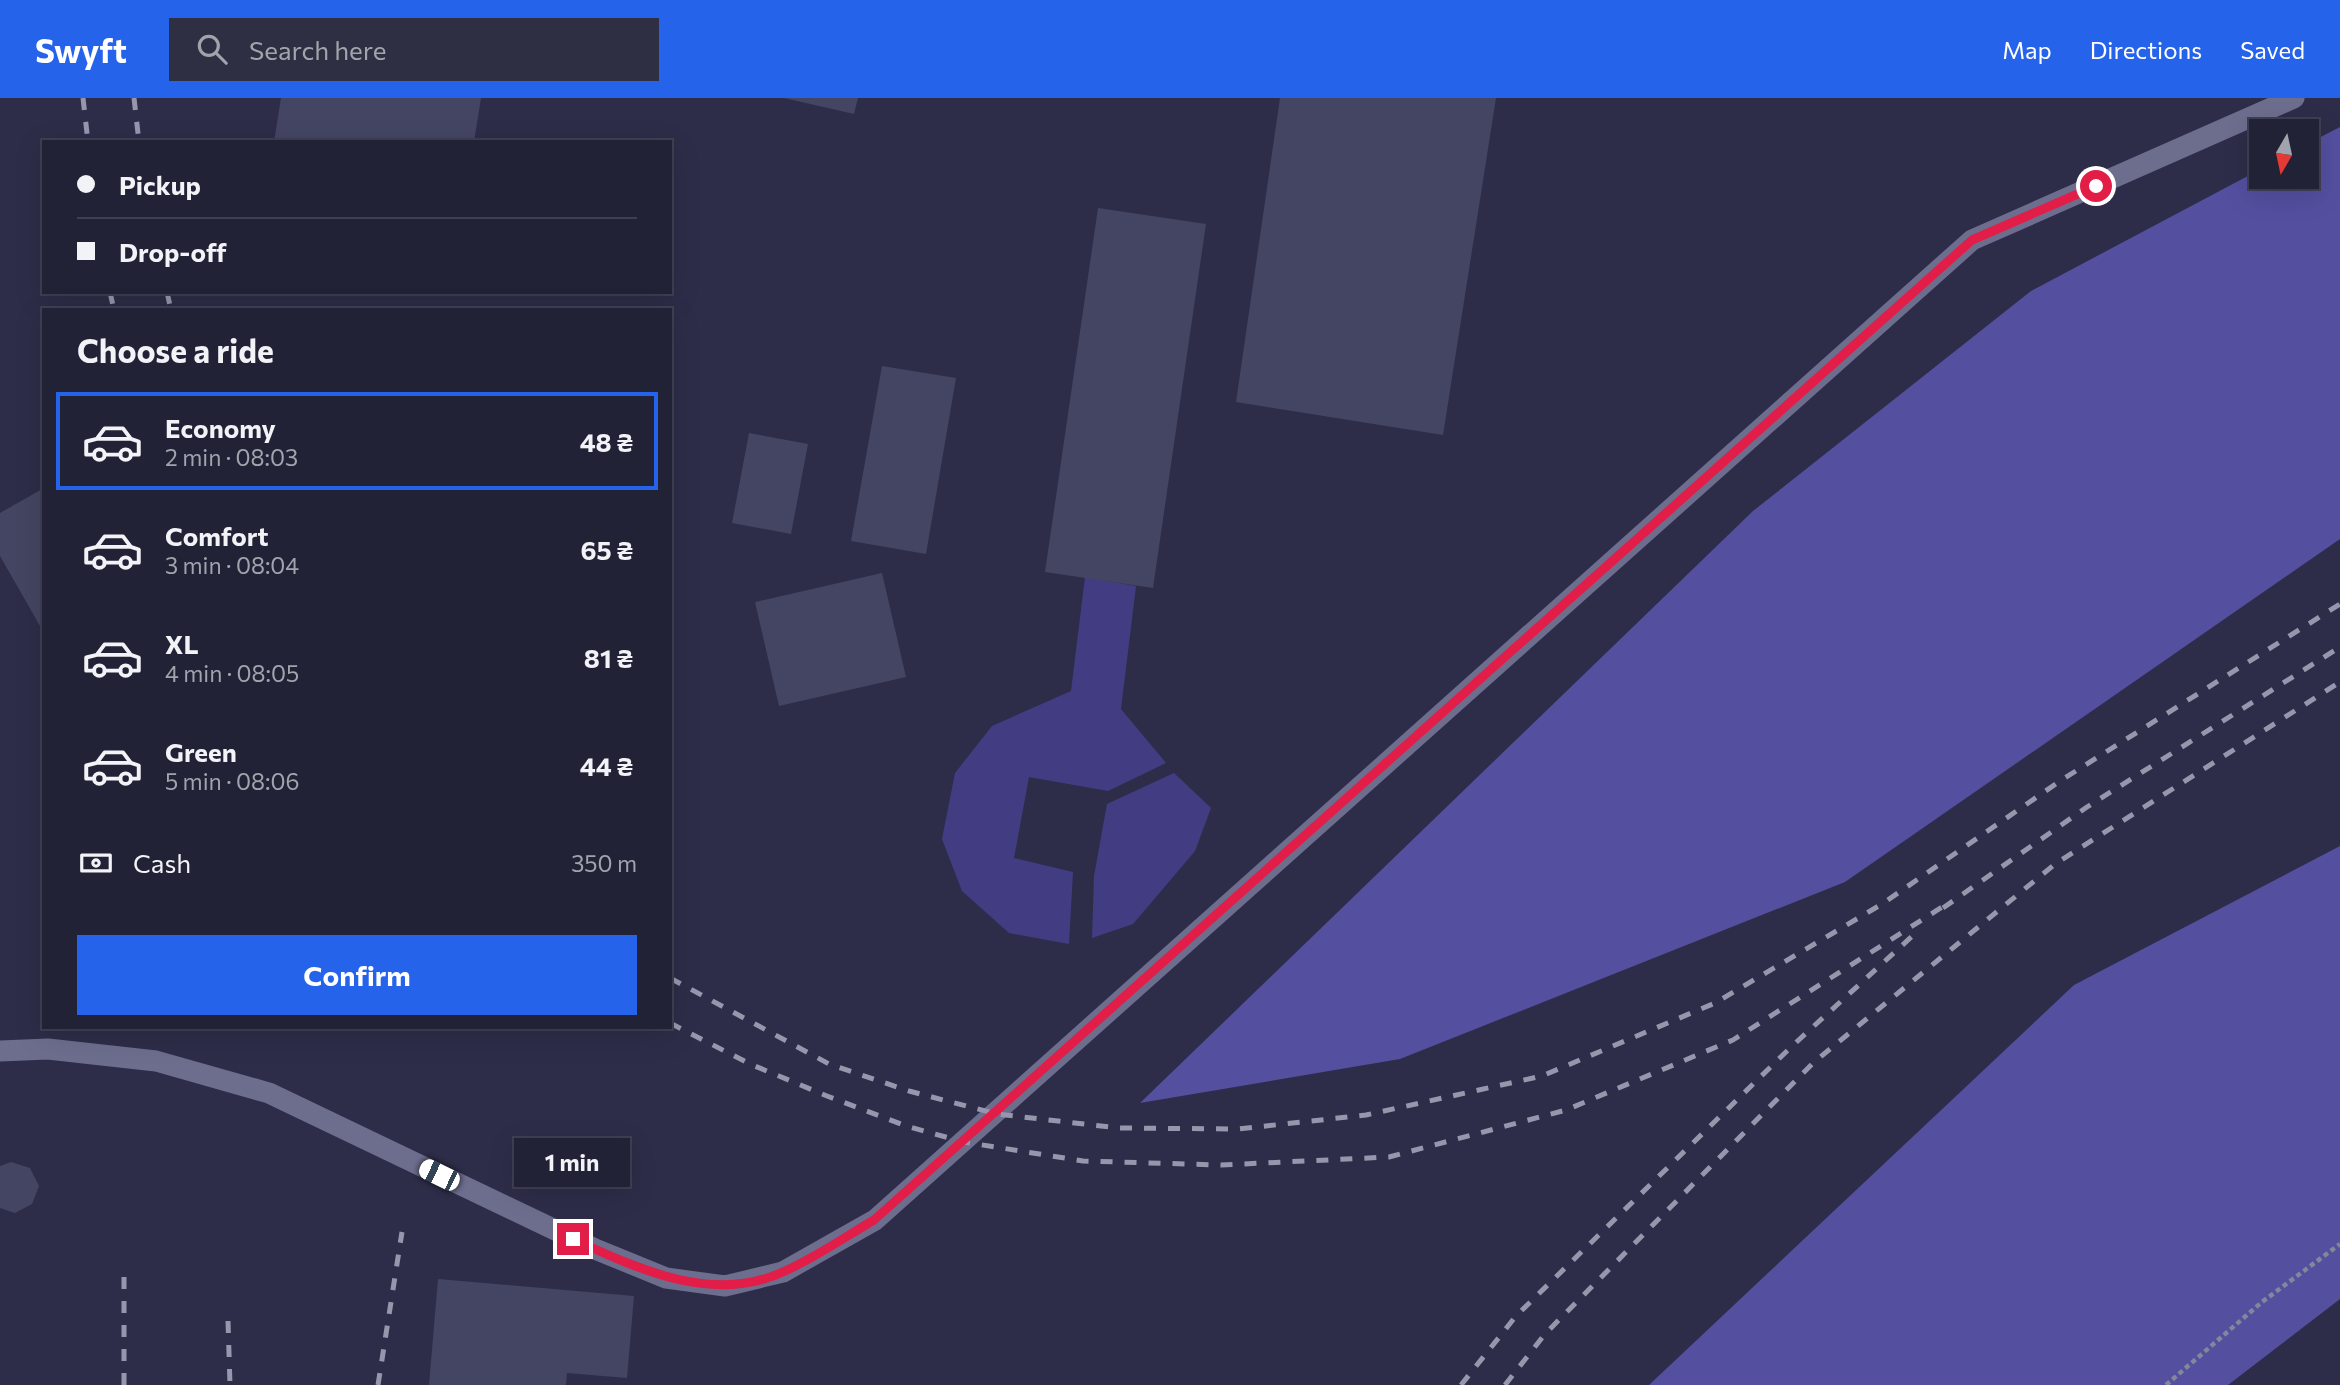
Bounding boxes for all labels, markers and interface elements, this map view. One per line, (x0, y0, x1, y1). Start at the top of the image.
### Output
search box (169, 18, 659, 81)
text: Swyft (35, 29, 127, 70)
icon: search (193, 30, 231, 68)
text: Search here (249, 34, 386, 65)
text: Map (2002, 35, 2052, 64)
text: Directions (2090, 35, 2202, 64)
text: Saved (2240, 35, 2305, 64)
north arrow (2249, 119, 2319, 189)
map controls (2249, 119, 2319, 189)
text: Pickup (119, 169, 201, 200)
route start (2080, 170, 2112, 202)
text: Drop-off (119, 236, 226, 267)
text: Choose a ride (77, 330, 274, 370)
icon: car (81, 410, 144, 473)
text: Economy (165, 412, 276, 443)
text: 48 ₴ (580, 426, 633, 457)
text: 2 min · 08:03 (165, 443, 298, 471)
icon: car (81, 518, 144, 581)
text: Comfort (165, 520, 268, 551)
text: 65 ₴ (581, 534, 633, 565)
text: 3 min · 08:04 (165, 551, 299, 579)
icon: car (81, 626, 144, 689)
text: XL (165, 628, 199, 659)
text: 81 ₴ (584, 642, 633, 673)
text: 4 min · 08:05 (165, 659, 299, 687)
icon: car (81, 734, 144, 797)
text: Green (165, 736, 237, 767)
text: 44 ₴ (580, 750, 633, 781)
text: 5 min · 08:06 (165, 767, 299, 795)
icon: cash (77, 844, 115, 882)
text: Cash (133, 847, 191, 878)
text: 350 m (571, 849, 637, 877)
button: Confirm (77, 935, 637, 1015)
callout: 1 min (515, 1138, 631, 1186)
text: 1 min (545, 1148, 599, 1176)
car (416, 1156, 463, 1194)
route end (557, 1223, 589, 1255)

